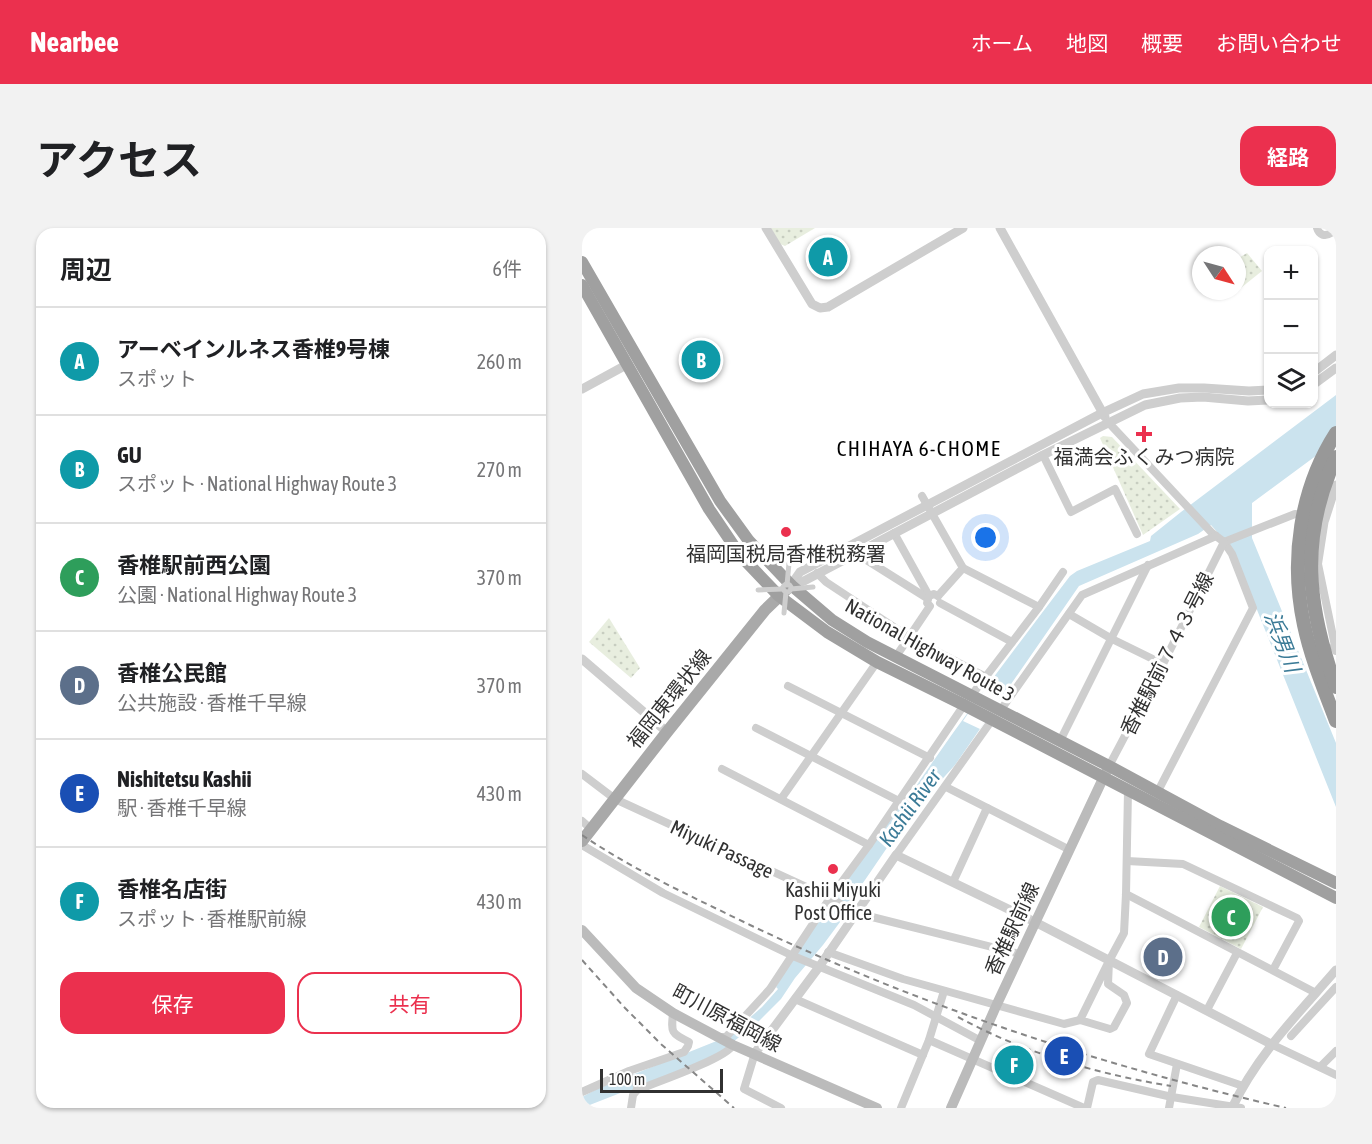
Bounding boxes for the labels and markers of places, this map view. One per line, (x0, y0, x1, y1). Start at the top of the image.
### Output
pin: A (808, 234, 848, 279)
pin: B (682, 338, 720, 382)
marker: 福満会ふくみつ病院 (1135, 425, 1153, 443)
place label: 福満会ふくみつ病院 (1054, 445, 1234, 468)
marker: 福岡国税局香椎税務署 (779, 525, 793, 539)
place label: 福岡国税局香椎税務署 (686, 542, 886, 565)
marker: Kashii Miyuki Post Office (826, 862, 840, 876)
place label: Kashii Miyuki Post Office (785, 878, 881, 924)
pin: C (1212, 894, 1250, 940)
pin: D (1144, 934, 1182, 980)
pin: E (1044, 1034, 1084, 1078)
pin: F (994, 1042, 1034, 1088)

